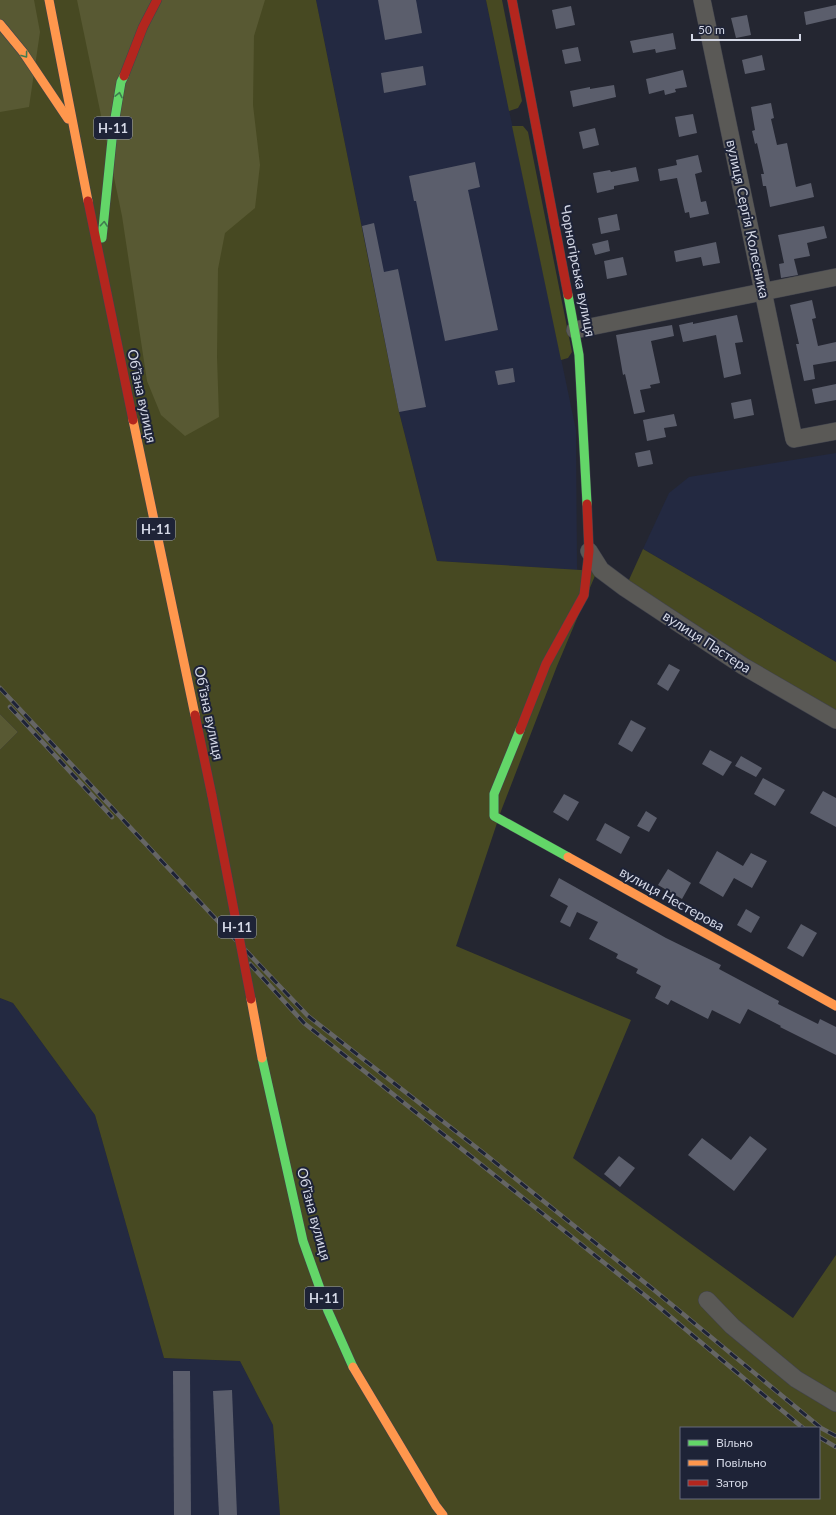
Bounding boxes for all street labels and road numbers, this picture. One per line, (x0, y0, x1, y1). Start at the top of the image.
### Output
road number: Н-11 (94, 117, 132, 139)
street label: вулиця Сергія Колесника (723, 138, 774, 300)
street label: Чорногірська вулиця (557, 204, 600, 338)
street label: Обʼїзна вулиця (124, 347, 161, 444)
road number: Н-11 (137, 518, 175, 540)
street label: вулиця Пастера (660, 607, 754, 676)
street label: Обʼїзна вулиця (191, 664, 228, 761)
street label: вулиця Нестерова (617, 863, 728, 934)
road number: Н-11 (218, 916, 256, 938)
street label: Обʼїзна вулиця (294, 1166, 335, 1262)
road number: Н-11 (305, 1287, 343, 1309)

